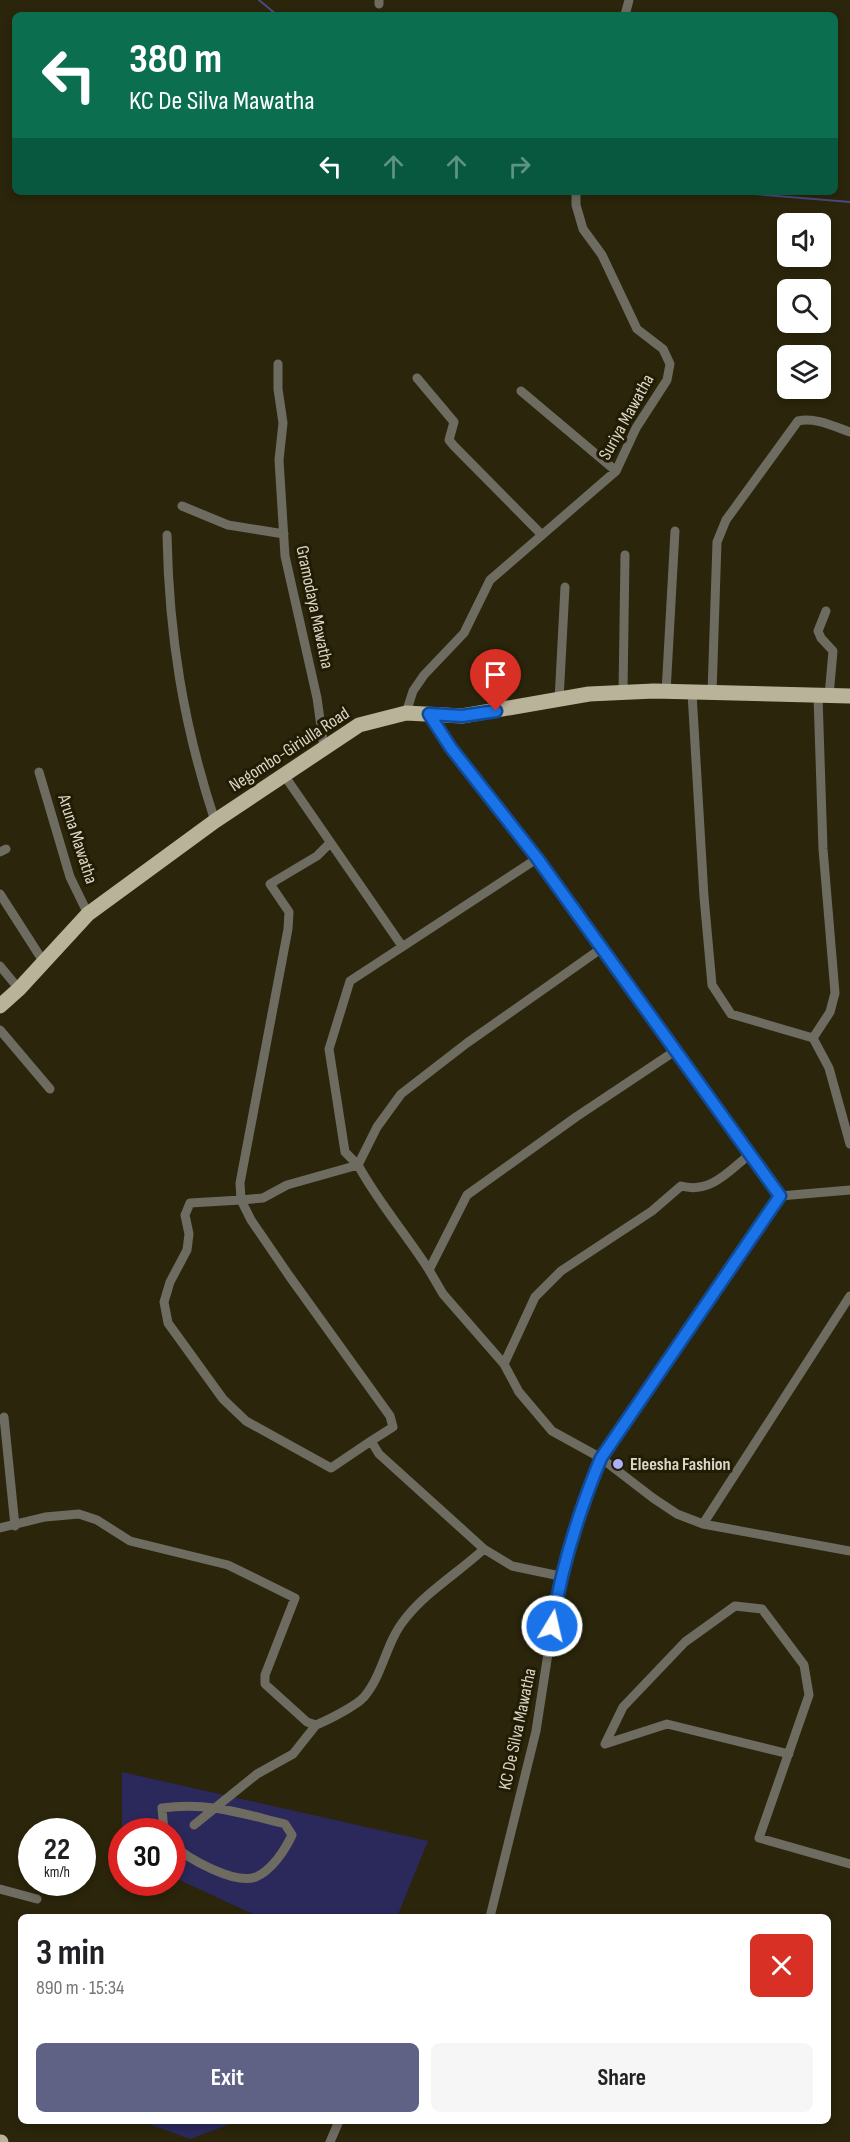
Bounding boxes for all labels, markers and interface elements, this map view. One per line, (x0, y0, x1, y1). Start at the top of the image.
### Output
text: 380 m (129, 34, 222, 85)
icon: left (30, 36, 108, 114)
text: KC De Silva Mawatha (129, 85, 315, 117)
icon: left (314, 150, 347, 183)
icon: ahead (377, 150, 410, 183)
icon: ahead (440, 150, 473, 183)
icon: right (503, 150, 536, 183)
map controls (777, 213, 831, 399)
button: sound (777, 213, 831, 267)
button: search (777, 279, 831, 333)
button: layers (777, 345, 831, 399)
street label: Suriya Mawatha (594, 371, 659, 464)
street label: Gramodaya Mawatha (291, 544, 338, 671)
pin (470, 649, 521, 711)
icon: arrive (479, 658, 512, 691)
street label: Negombo-Giriulla Road (225, 703, 353, 796)
street label: Aruna Mawatha (53, 791, 102, 887)
place label: Eleesha Fashion (630, 1454, 731, 1475)
marker: Eleesha Fashion (611, 1457, 625, 1471)
position arrow (520, 1594, 584, 1658)
street label: KC De Silva Mawatha (494, 1666, 541, 1792)
speed limit sign: 30 (108, 1818, 186, 1896)
text: 22 (44, 1832, 70, 1868)
text: km/h (44, 1863, 70, 1882)
text: 3 min (36, 1932, 105, 1975)
button: close (750, 1934, 813, 1997)
text: 890 m · 15:34 (36, 1976, 124, 2000)
button: Exit (36, 2043, 419, 2112)
button: Share (431, 2043, 813, 2112)

